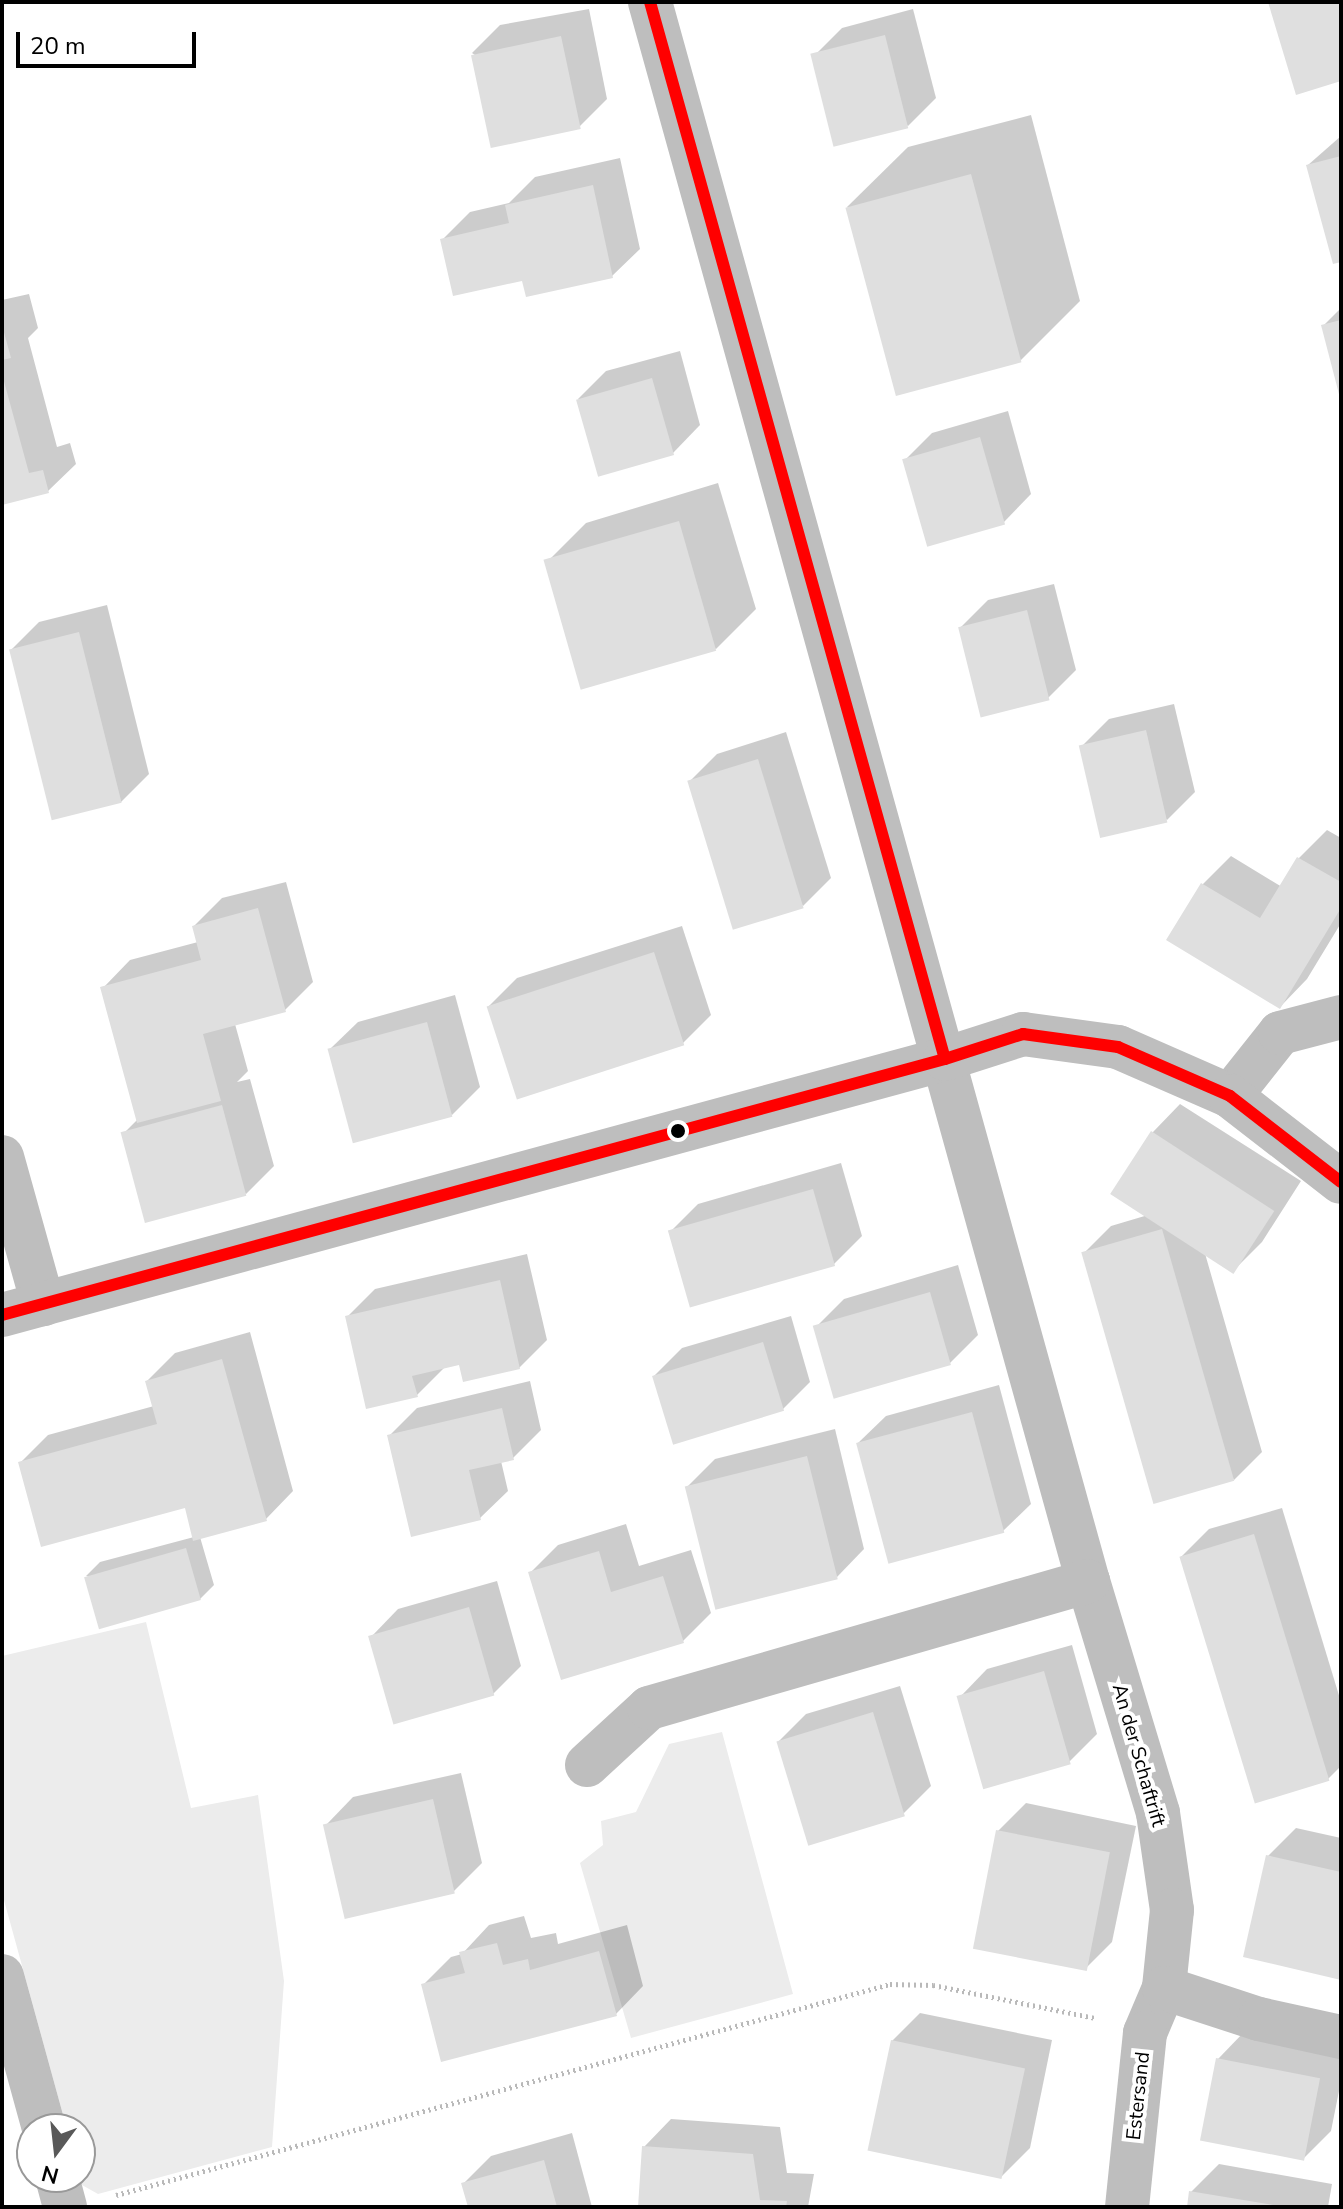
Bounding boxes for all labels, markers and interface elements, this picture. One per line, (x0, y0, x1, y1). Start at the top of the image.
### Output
scale bar (20, 16, 200, 66)
text: 20 m (30, 30, 86, 62)
unlabelled marker (670, 1123, 686, 1139)
street label: An der Schaftrift (1107, 1681, 1171, 1829)
street label: Estersand (1121, 2051, 1155, 2141)
north arrow (16, 2113, 96, 2193)
text: N (38, 2158, 62, 2191)

